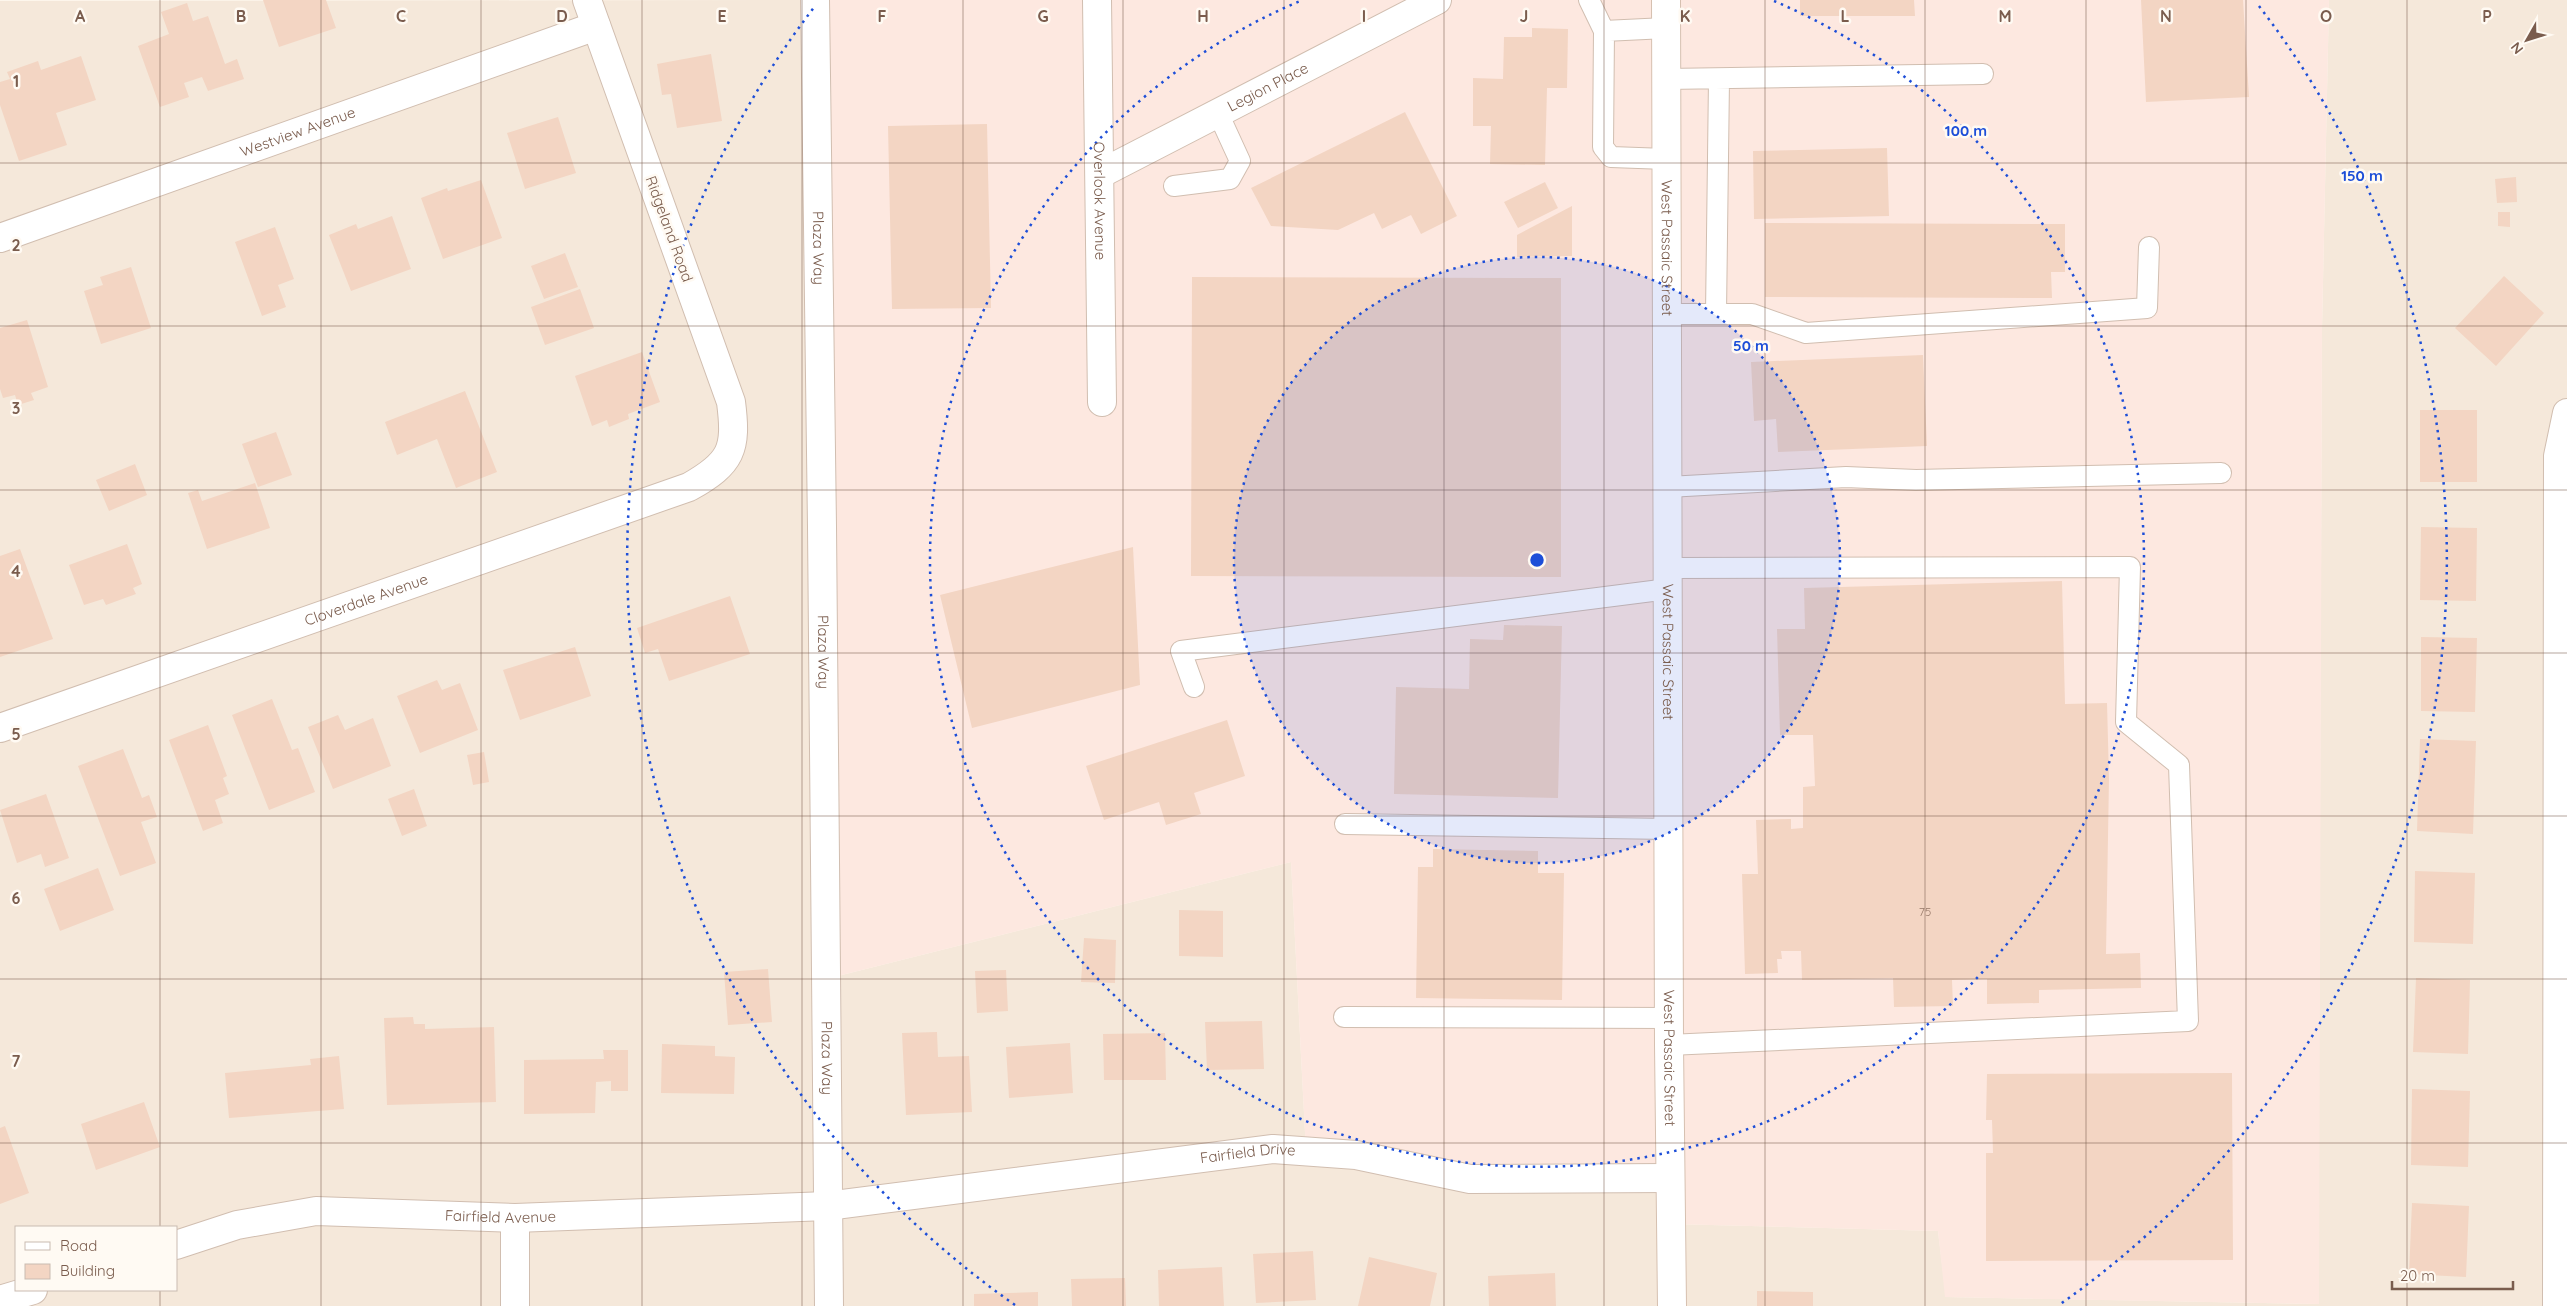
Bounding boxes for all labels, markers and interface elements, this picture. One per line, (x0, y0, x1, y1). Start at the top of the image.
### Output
text: A (75, 6, 86, 26)
text: B (236, 6, 246, 26)
text: C (396, 6, 406, 26)
text: D (556, 6, 568, 26)
text: E (717, 6, 727, 26)
text: F (878, 6, 887, 26)
text: G (1037, 6, 1049, 26)
text: H (1197, 6, 1209, 26)
text: I (1362, 6, 1366, 26)
text: J (1520, 6, 1528, 26)
text: K (1680, 6, 1690, 26)
text: L (1841, 6, 1850, 26)
text: M (1998, 6, 2012, 26)
text: N (2160, 6, 2172, 26)
text: O (2320, 6, 2332, 26)
text: P (2482, 6, 2492, 26)
north arrow (2502, 15, 2552, 65)
text: N (2507, 39, 2527, 58)
street label: Legion Place (1224, 58, 1311, 116)
text: 1 (13, 71, 19, 91)
street label: Westview Avenue (237, 102, 358, 161)
text: 100 m (1945, 121, 1987, 140)
street label: Overlook Avenue (1090, 142, 1110, 260)
text: 150 m (2341, 166, 2383, 185)
street label: Ridgeland Road (641, 173, 697, 284)
street label: West Passaic Street (1658, 180, 1677, 316)
street label: Plaza Way (809, 211, 829, 285)
text: 2 (11, 235, 21, 255)
text: 50 m (1733, 336, 1769, 355)
text: 3 (12, 398, 20, 418)
centre of rings (1528, 551, 1546, 569)
text: 4 (11, 561, 21, 581)
street label: Cloverdale Avenue (302, 569, 430, 630)
street label: West Passaic Street (1659, 584, 1678, 720)
street label: Plaza Way (814, 615, 833, 689)
text: 5 (11, 724, 21, 744)
text: 6 (12, 888, 21, 908)
house number: 75 (1919, 904, 1931, 919)
street label: West Passaic Street (1660, 990, 1680, 1126)
street label: Plaza Way (817, 1021, 837, 1095)
text: 7 (12, 1051, 21, 1071)
street label: Fairfield Drive (1199, 1139, 1296, 1167)
street label: Fairfield Avenue (445, 1206, 556, 1227)
legend (15, 1226, 178, 1291)
text: Road (60, 1236, 97, 1255)
scale bar (2392, 1258, 2513, 1290)
text: Building (60, 1261, 115, 1280)
text: 20 m (2400, 1266, 2435, 1285)

